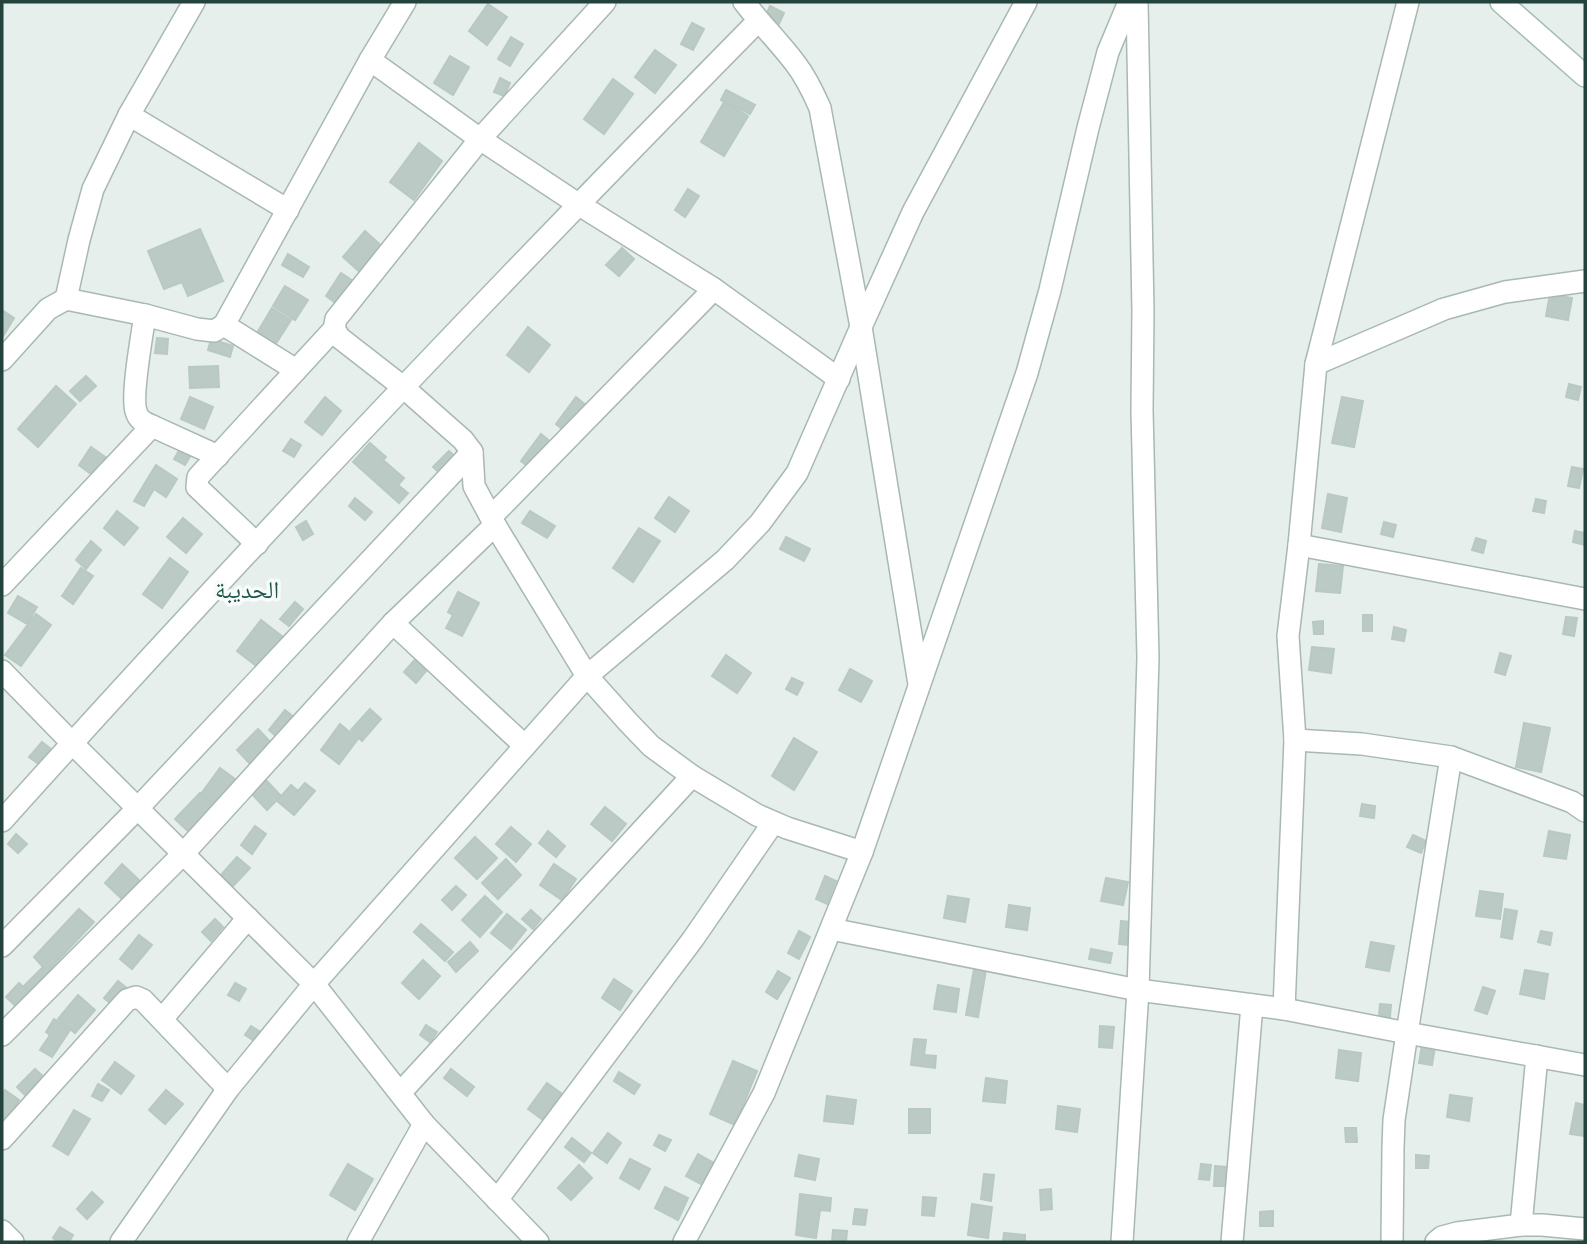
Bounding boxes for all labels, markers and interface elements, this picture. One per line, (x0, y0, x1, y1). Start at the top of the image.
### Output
district label: الحديبة (215, 574, 279, 605)

